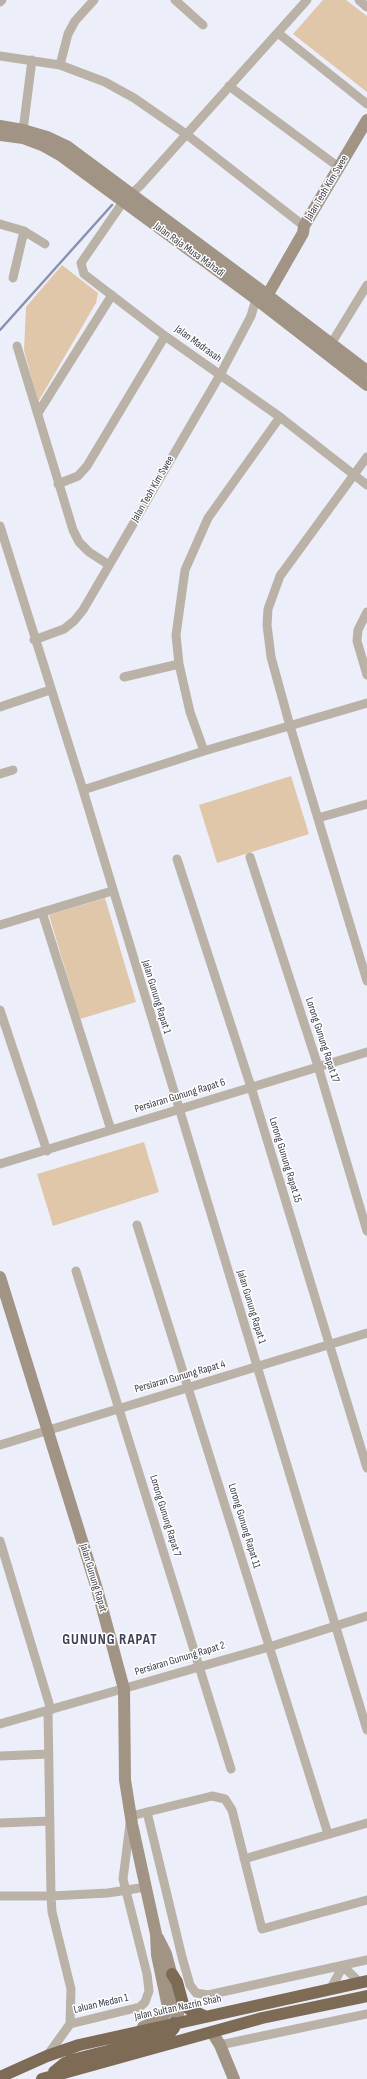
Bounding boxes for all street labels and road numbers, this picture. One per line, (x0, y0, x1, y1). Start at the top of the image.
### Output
street label: Jalan Teoh Kim Swee (302, 153, 352, 223)
street label: Jalan Raja Musa Mahadi (151, 220, 227, 280)
street label: Jalan Madrasah (172, 323, 224, 365)
street label: Jalan Teoh Kim Swee (129, 454, 177, 524)
street label: Jalan Gunung Rapat 1 (139, 959, 173, 1035)
street label: Lorong Gunung Rapat 17 (302, 996, 342, 1084)
street label: Persiaran Gunung Rapat 6 (133, 1076, 227, 1116)
street label: Lorong Gunung Rapat 15 (266, 1116, 304, 1204)
street label: Jalan Gunung Rapat 1 (234, 1269, 268, 1345)
street label: Persiaran Gunung Rapat 4 (133, 1358, 227, 1396)
street label: Lorong Gunung Rapat 7 (146, 1474, 184, 1558)
street label: Lorong Gunung Rapat 11 (225, 1482, 263, 1570)
street label: Jalan Gunung Rapat (76, 1542, 110, 1614)
street label: Persiaran Gunung Rapat 2 (133, 1639, 227, 1679)
street label: Laluan Medan 1 (72, 1991, 130, 2017)
street label: Jalan Sultan Nazrin Shah (133, 1992, 223, 2024)

